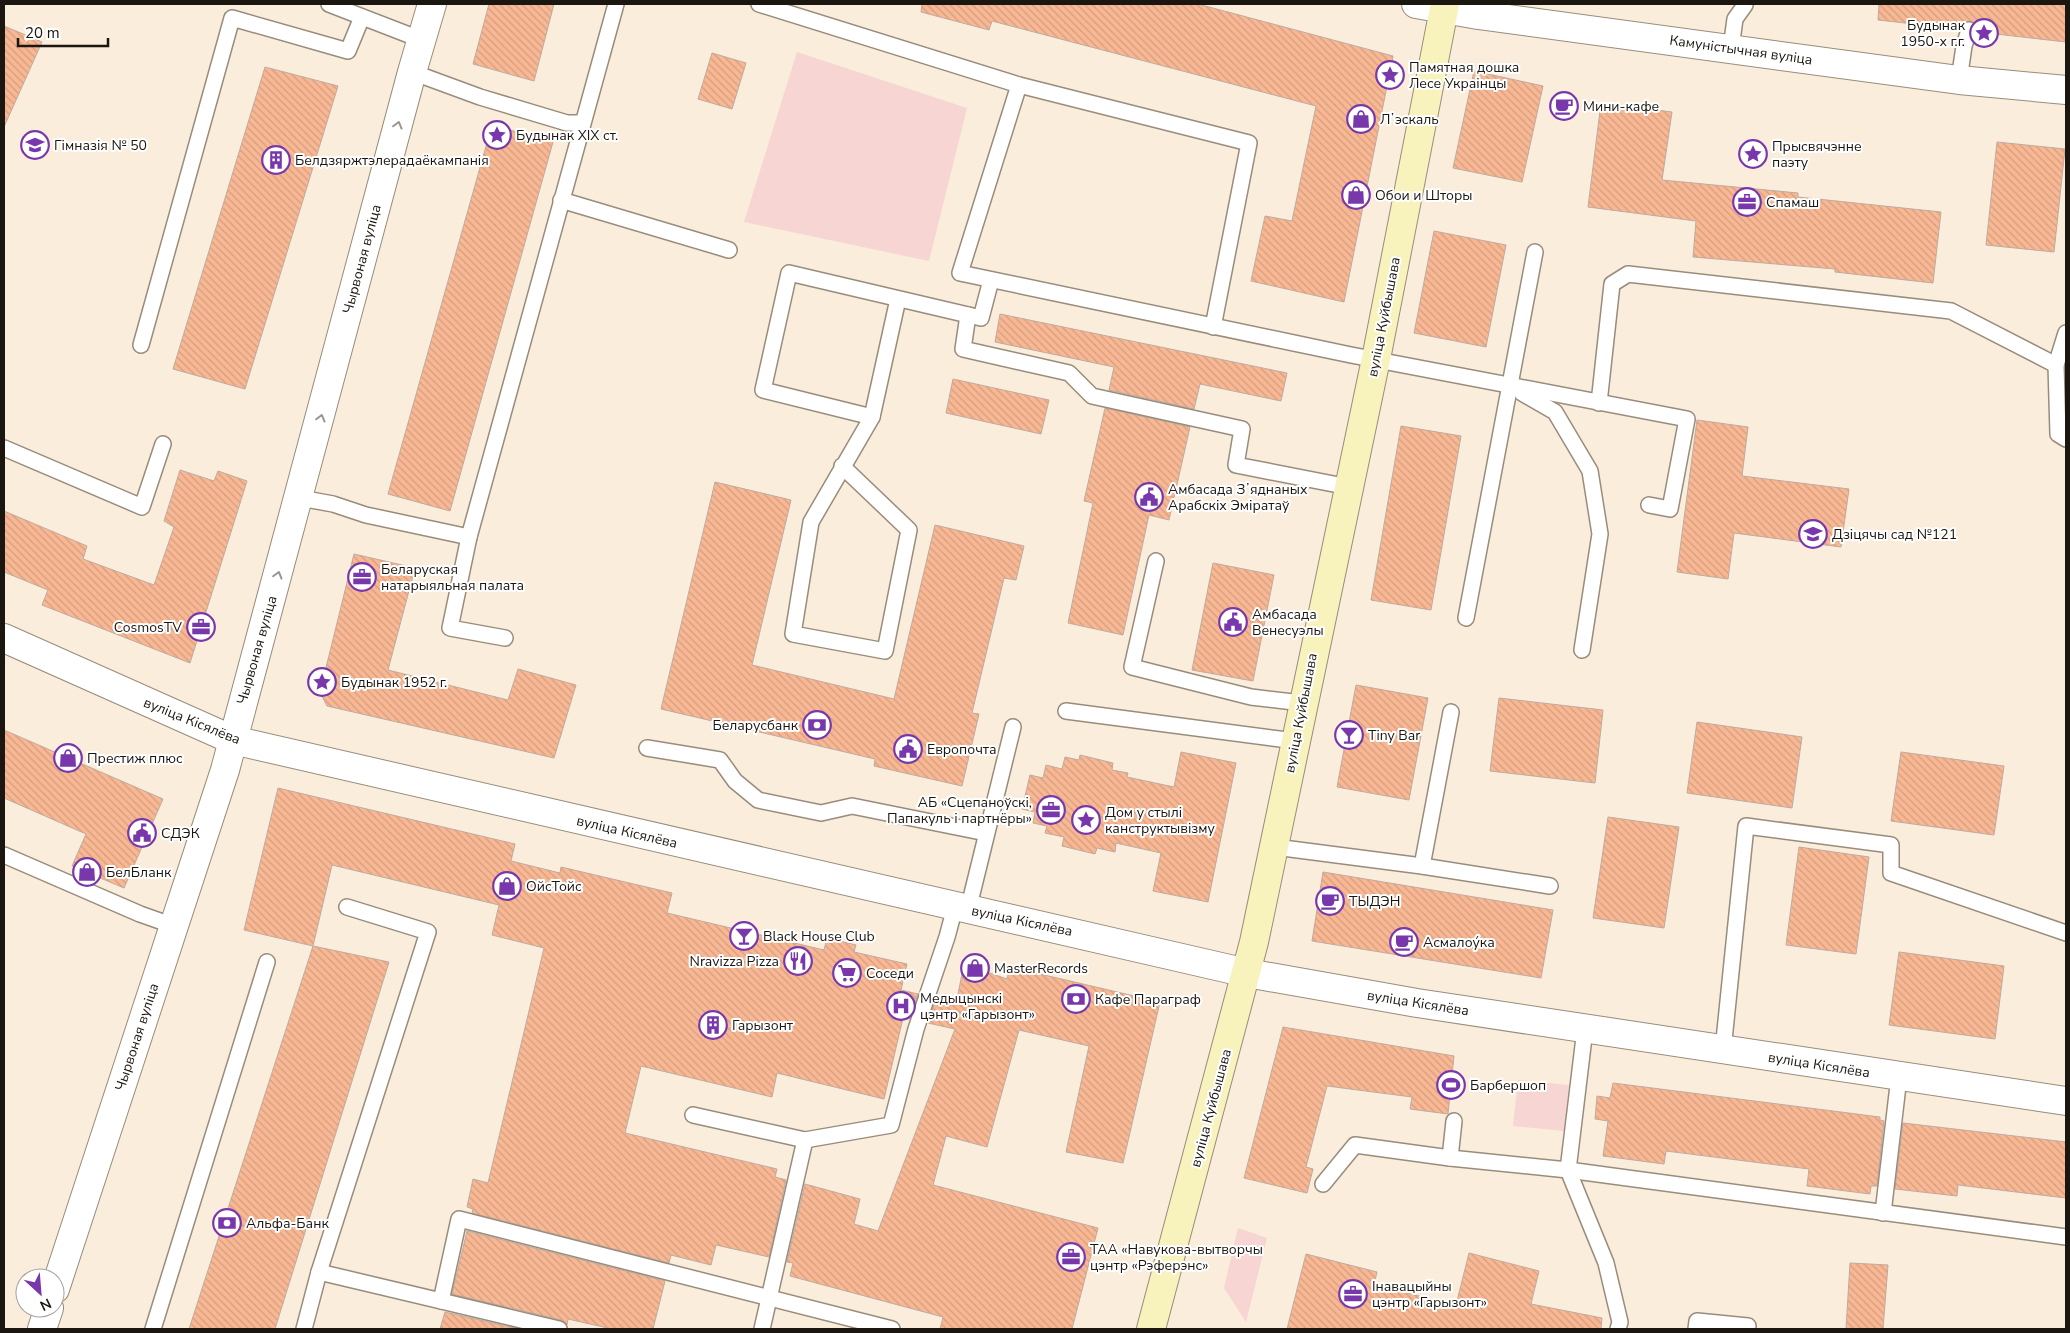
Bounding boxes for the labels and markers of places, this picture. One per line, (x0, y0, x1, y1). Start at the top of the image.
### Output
place label: Будынак 1950-х г.г. (1900, 16, 1966, 51)
place icon: Будынак 1950-х г.г. (1969, 18, 1999, 48)
place label: Памятная дошка Лесе Украінцы (1409, 58, 1519, 93)
place icon: Памятная дошка Лесе Украінцы (1375, 60, 1405, 90)
cafe icon: Мини-кафе (1549, 91, 1579, 121)
place label: Мини-кафе (1583, 97, 1659, 116)
shop icon: Лʼэскаль (1346, 104, 1376, 134)
place label: Лʼэскаль (1380, 110, 1439, 129)
place icon: Будынак XIX ст. (482, 120, 512, 150)
place label: Будынак XIX ст. (516, 126, 618, 145)
school or university icon: Гімназія № 50 (20, 130, 50, 160)
place label: Гімназія № 50 (54, 136, 147, 155)
place label: Прысвячэнне паэту (1772, 137, 1862, 172)
place icon: Прысвячэнне паэту (1738, 139, 1768, 169)
building icon: Белдзяржтэлерадаёкампанія (261, 145, 291, 175)
place label: Белдзяржтэлерадаёкампанія (295, 151, 489, 170)
shop icon: Обои и Шторы (1341, 180, 1371, 210)
place label: Обои и Шторы (1375, 186, 1473, 205)
office icon: Спамаш (1732, 187, 1762, 217)
place label: Спамаш (1766, 193, 1819, 212)
place label: Амбасада Зʼяднаных Арабскіх Эміратаў (1168, 480, 1308, 515)
public building icon: Амбасада Зʼяднаных Арабскіх Эміратаў (1134, 482, 1164, 512)
school or university icon: Дзіцячы сад №121 (1798, 519, 1828, 549)
place label: Дзіцячы сад №121 (1832, 525, 1957, 544)
place label: Беларуская натарыяльная палата (381, 560, 524, 595)
office icon: Беларуская натарыяльная палата (347, 562, 377, 592)
place label: Амбасада Венесуэлы (1252, 605, 1324, 640)
public building icon: Амбасада Венесуэлы (1218, 607, 1248, 637)
office icon: CosmosTV (186, 612, 216, 642)
place label: CosmosTV (114, 618, 182, 637)
place icon: Будынак 1952 г. (307, 667, 337, 697)
place label: Будынак 1952 г. (341, 673, 447, 692)
bank icon: Беларусбанк (802, 710, 832, 740)
place label: Беларусбанк (712, 716, 799, 735)
bar icon: Tiny Bar (1334, 720, 1364, 750)
place label: Tiny Bar (1368, 726, 1420, 745)
public building icon: Европочта (893, 734, 923, 764)
place label: Европочта (927, 740, 997, 759)
shop icon: Престиж плюс (53, 743, 83, 773)
place label: Престиж плюс (87, 749, 183, 768)
place label: АБ «Сцепаноўскі, Папакуль і партнёры» (887, 793, 1032, 828)
office icon: АБ «Сцепаноўскі, Папакуль і партнёры» (1036, 795, 1066, 825)
place label: Дом у стылі канструктывізму (1105, 803, 1216, 838)
place icon: Дом у стылі канструктывізму (1071, 805, 1101, 835)
public building icon: СДЭК (127, 818, 157, 848)
place label: СДЭК (161, 824, 200, 843)
shop icon: БелБланк (72, 857, 102, 887)
place label: БелБланк (106, 863, 172, 882)
shop icon: ОйсТойс (492, 871, 522, 901)
place label: ОйсТойс (526, 877, 582, 896)
cafe icon: ТЫДЭН (1315, 886, 1345, 916)
place label: ТЫДЭН (1349, 892, 1400, 911)
bar icon: Black House Club (729, 921, 759, 951)
place label: Black House Club (763, 927, 875, 946)
cafe icon: Асмалоу́ка (1389, 927, 1419, 957)
place label: Асмалоу́ка (1423, 933, 1495, 952)
restaurant icon: Nravizza Pizza (783, 946, 813, 976)
place label: Nravizza Pizza (690, 952, 779, 971)
shop icon: MasterRecords (960, 953, 990, 983)
supermarket icon: Соседи (832, 958, 862, 988)
place label: MasterRecords (994, 959, 1088, 978)
place label: Соседи (866, 964, 914, 983)
bank icon: Кафе Параграф (1061, 984, 1091, 1014)
place label: Медыцынскі цэнтр «Гарызонт» (920, 989, 1035, 1024)
place label: Кафе Параграф (1095, 990, 1201, 1009)
hospital icon: Медыцынскі цэнтр «Гарызонт» (886, 991, 916, 1021)
building icon: Гарызонт (698, 1010, 728, 1040)
place label: Гарызонт (732, 1016, 794, 1035)
sports icon: Барбершоп (1436, 1070, 1466, 1100)
place label: Барбершоп (1470, 1076, 1546, 1095)
bank icon: Альфа-Банк (212, 1208, 242, 1238)
place label: Альфа-Банк (246, 1214, 329, 1233)
place label: ТАА «Навукова-вытворчы цэнтр «Рэферэнс» (1090, 1240, 1263, 1275)
office icon: ТАА «Навукова-вытворчы цэнтр «Рэферэнс» (1056, 1242, 1086, 1272)
place label: Інавацыйны цэнтр «Гарызонт» (1372, 1277, 1487, 1312)
office icon: Інавацыйны цэнтр «Гарызонт» (1338, 1279, 1368, 1309)

